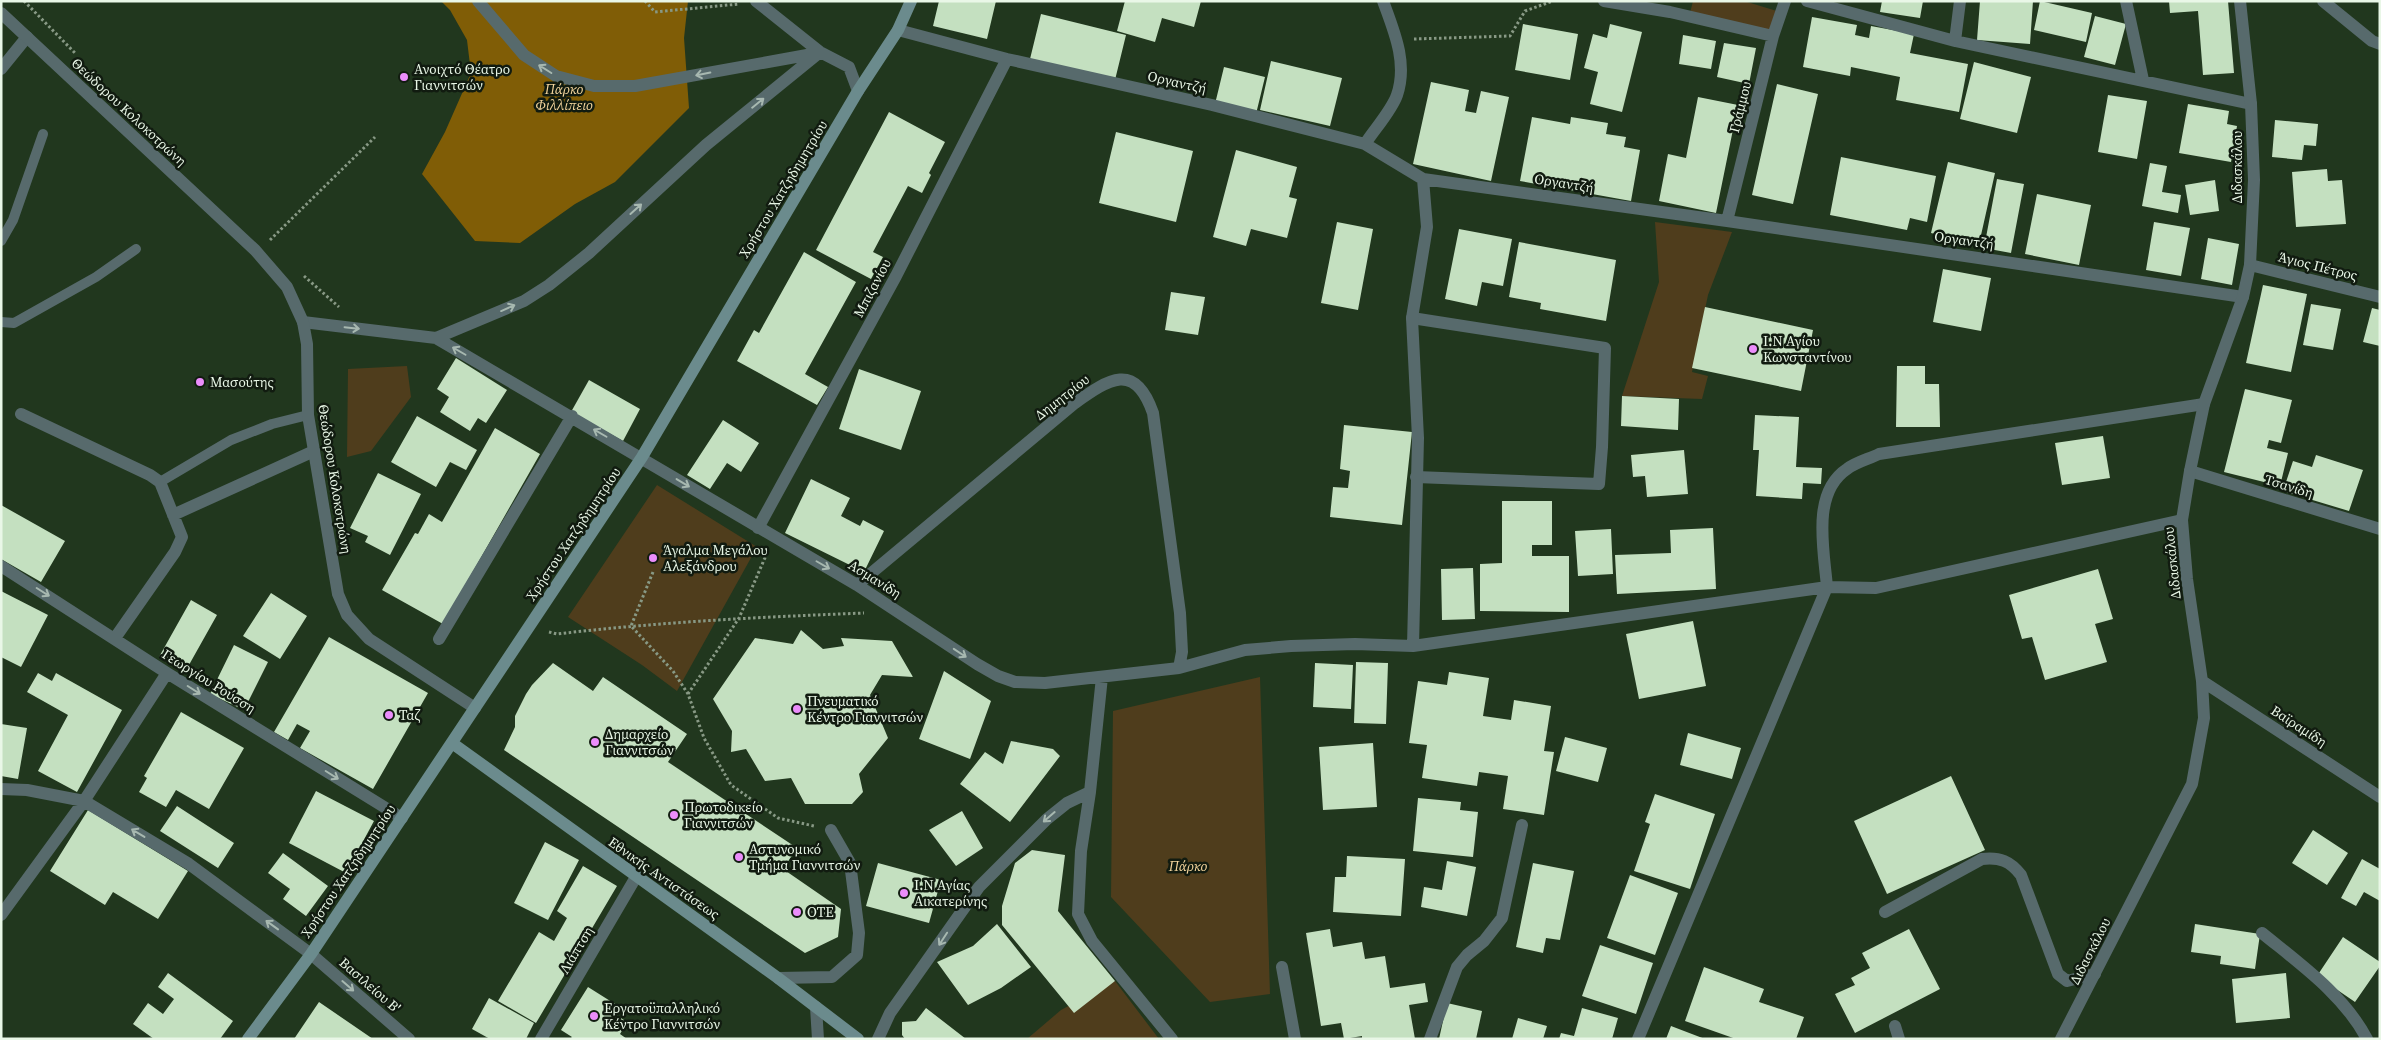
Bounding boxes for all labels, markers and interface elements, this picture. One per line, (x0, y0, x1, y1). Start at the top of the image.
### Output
street label: Θεώδορου Κολοκοτρώνη (67, 53, 191, 171)
place label: Ανοιχτό Θέατρο Γιαννιτσών (414, 59, 510, 95)
one-way arrow (539, 64, 553, 74)
street label: Οργαντζή (1146, 66, 1208, 98)
one-way arrow (696, 70, 712, 80)
marker: Ανοιχτό Θέατρο Γιαννιτσών (398, 71, 410, 83)
park label: Πάρκο Φιλλίπειο (535, 79, 593, 115)
street label: Γράμμου (1724, 79, 1756, 135)
one-way arrow (751, 97, 764, 108)
street label: Χρήστου Χατζηδημητρίου (734, 116, 832, 262)
street label: Διδασκάλου (2227, 131, 2247, 203)
street label: Οργαντζή (1533, 168, 1595, 198)
one-way arrow (629, 203, 642, 215)
street label: Οργαντζή (1933, 226, 1995, 254)
street label: Άγιος Πέτρος (2276, 247, 2360, 285)
street label: Μπιζανίου (848, 255, 896, 321)
one-way arrow (500, 302, 515, 312)
one-way arrow (343, 323, 359, 333)
place label: Ι.Ν Αγίου Κωνσταντίνου (1763, 331, 1851, 367)
marker: Ι.Ν Αγίου Κωνσταντίνου (1747, 343, 1759, 355)
one-way arrow (452, 346, 467, 356)
street label: Δημητρίου (1031, 369, 1093, 425)
place label: Μασούτης (210, 372, 274, 392)
marker: Μασούτης (194, 376, 206, 388)
street label: Θεώδορου Κολοκοτρώνη (313, 403, 357, 555)
one-way arrow (593, 427, 607, 437)
street label: Χρήστου Χατζηδημητρίου (521, 463, 625, 605)
street label: Τσανίδη (2262, 469, 2316, 503)
one-way arrow (676, 479, 690, 489)
street label: Διδασκάλου (2158, 526, 2186, 600)
place label: Άγαλμα Μεγάλου Αλεξάνδρου (663, 540, 768, 576)
marker: Άγαλμα Μεγάλου Αλεξάνδρου (647, 552, 659, 564)
street label: Ασμανίδη (845, 555, 905, 603)
one-way arrow (816, 561, 830, 571)
one-way arrow (35, 588, 49, 598)
street label: Γεωργίου Ρούσση (158, 644, 260, 718)
one-way arrow (953, 648, 967, 658)
one-way arrow (187, 684, 201, 695)
place label: Πνευματικό Κέντρο Γιαννιτσών (807, 691, 923, 727)
street label: Βαϊραμίδη (2267, 700, 2331, 752)
marker: Πνευματικό Κέντρο Γιαννιτσών (791, 703, 803, 715)
place label: Ταζ (399, 705, 421, 725)
marker: Ταζ (383, 709, 395, 721)
place label: Δημαρχείο Γιαννιτσών (605, 724, 674, 760)
marker: Δημαρχείο Γιαννιτσών (589, 736, 601, 748)
one-way arrow (325, 770, 339, 780)
place label: Πρωτοδικείο Γιαννιτσών (684, 797, 763, 833)
street label: Χρήστου Χατζηδημητρίου (296, 800, 400, 942)
marker: Πρωτοδικείο Γιαννιτσών (668, 809, 680, 821)
one-way arrow (1043, 812, 1056, 823)
one-way arrow (132, 828, 146, 838)
street label: Εθνικής Αντιστάσεως (604, 832, 724, 924)
place label: Αστυνομικό Τμήμα Γιαννιτσών (749, 839, 860, 875)
marker: Αστυνομικό Τμήμα Γιαννιτσών (733, 851, 745, 863)
park label: Πάρκο (1168, 856, 1207, 876)
place label: Ι.Ν Αγίας Αικατερίνης (914, 875, 987, 911)
marker: Ι.Ν Αγίας Αικατερίνης (898, 887, 910, 899)
place label: ΟΤΕ (807, 902, 834, 922)
marker: ΟΤΕ (791, 906, 803, 918)
street label: Διδασκάλου (2065, 914, 2115, 988)
one-way arrow (265, 920, 279, 930)
street label: Λιάπτση (554, 923, 598, 977)
one-way arrow (938, 932, 948, 946)
street label: Βασιλείου Β' (335, 953, 405, 1017)
one-way arrow (341, 980, 354, 991)
place label: Εργατοϋπαλληλικό Κέντρο Γιαννιτσών (604, 998, 720, 1034)
marker: Εργατοϋπαλληλικό Κέντρο Γιαννιτσών (588, 1010, 600, 1022)

